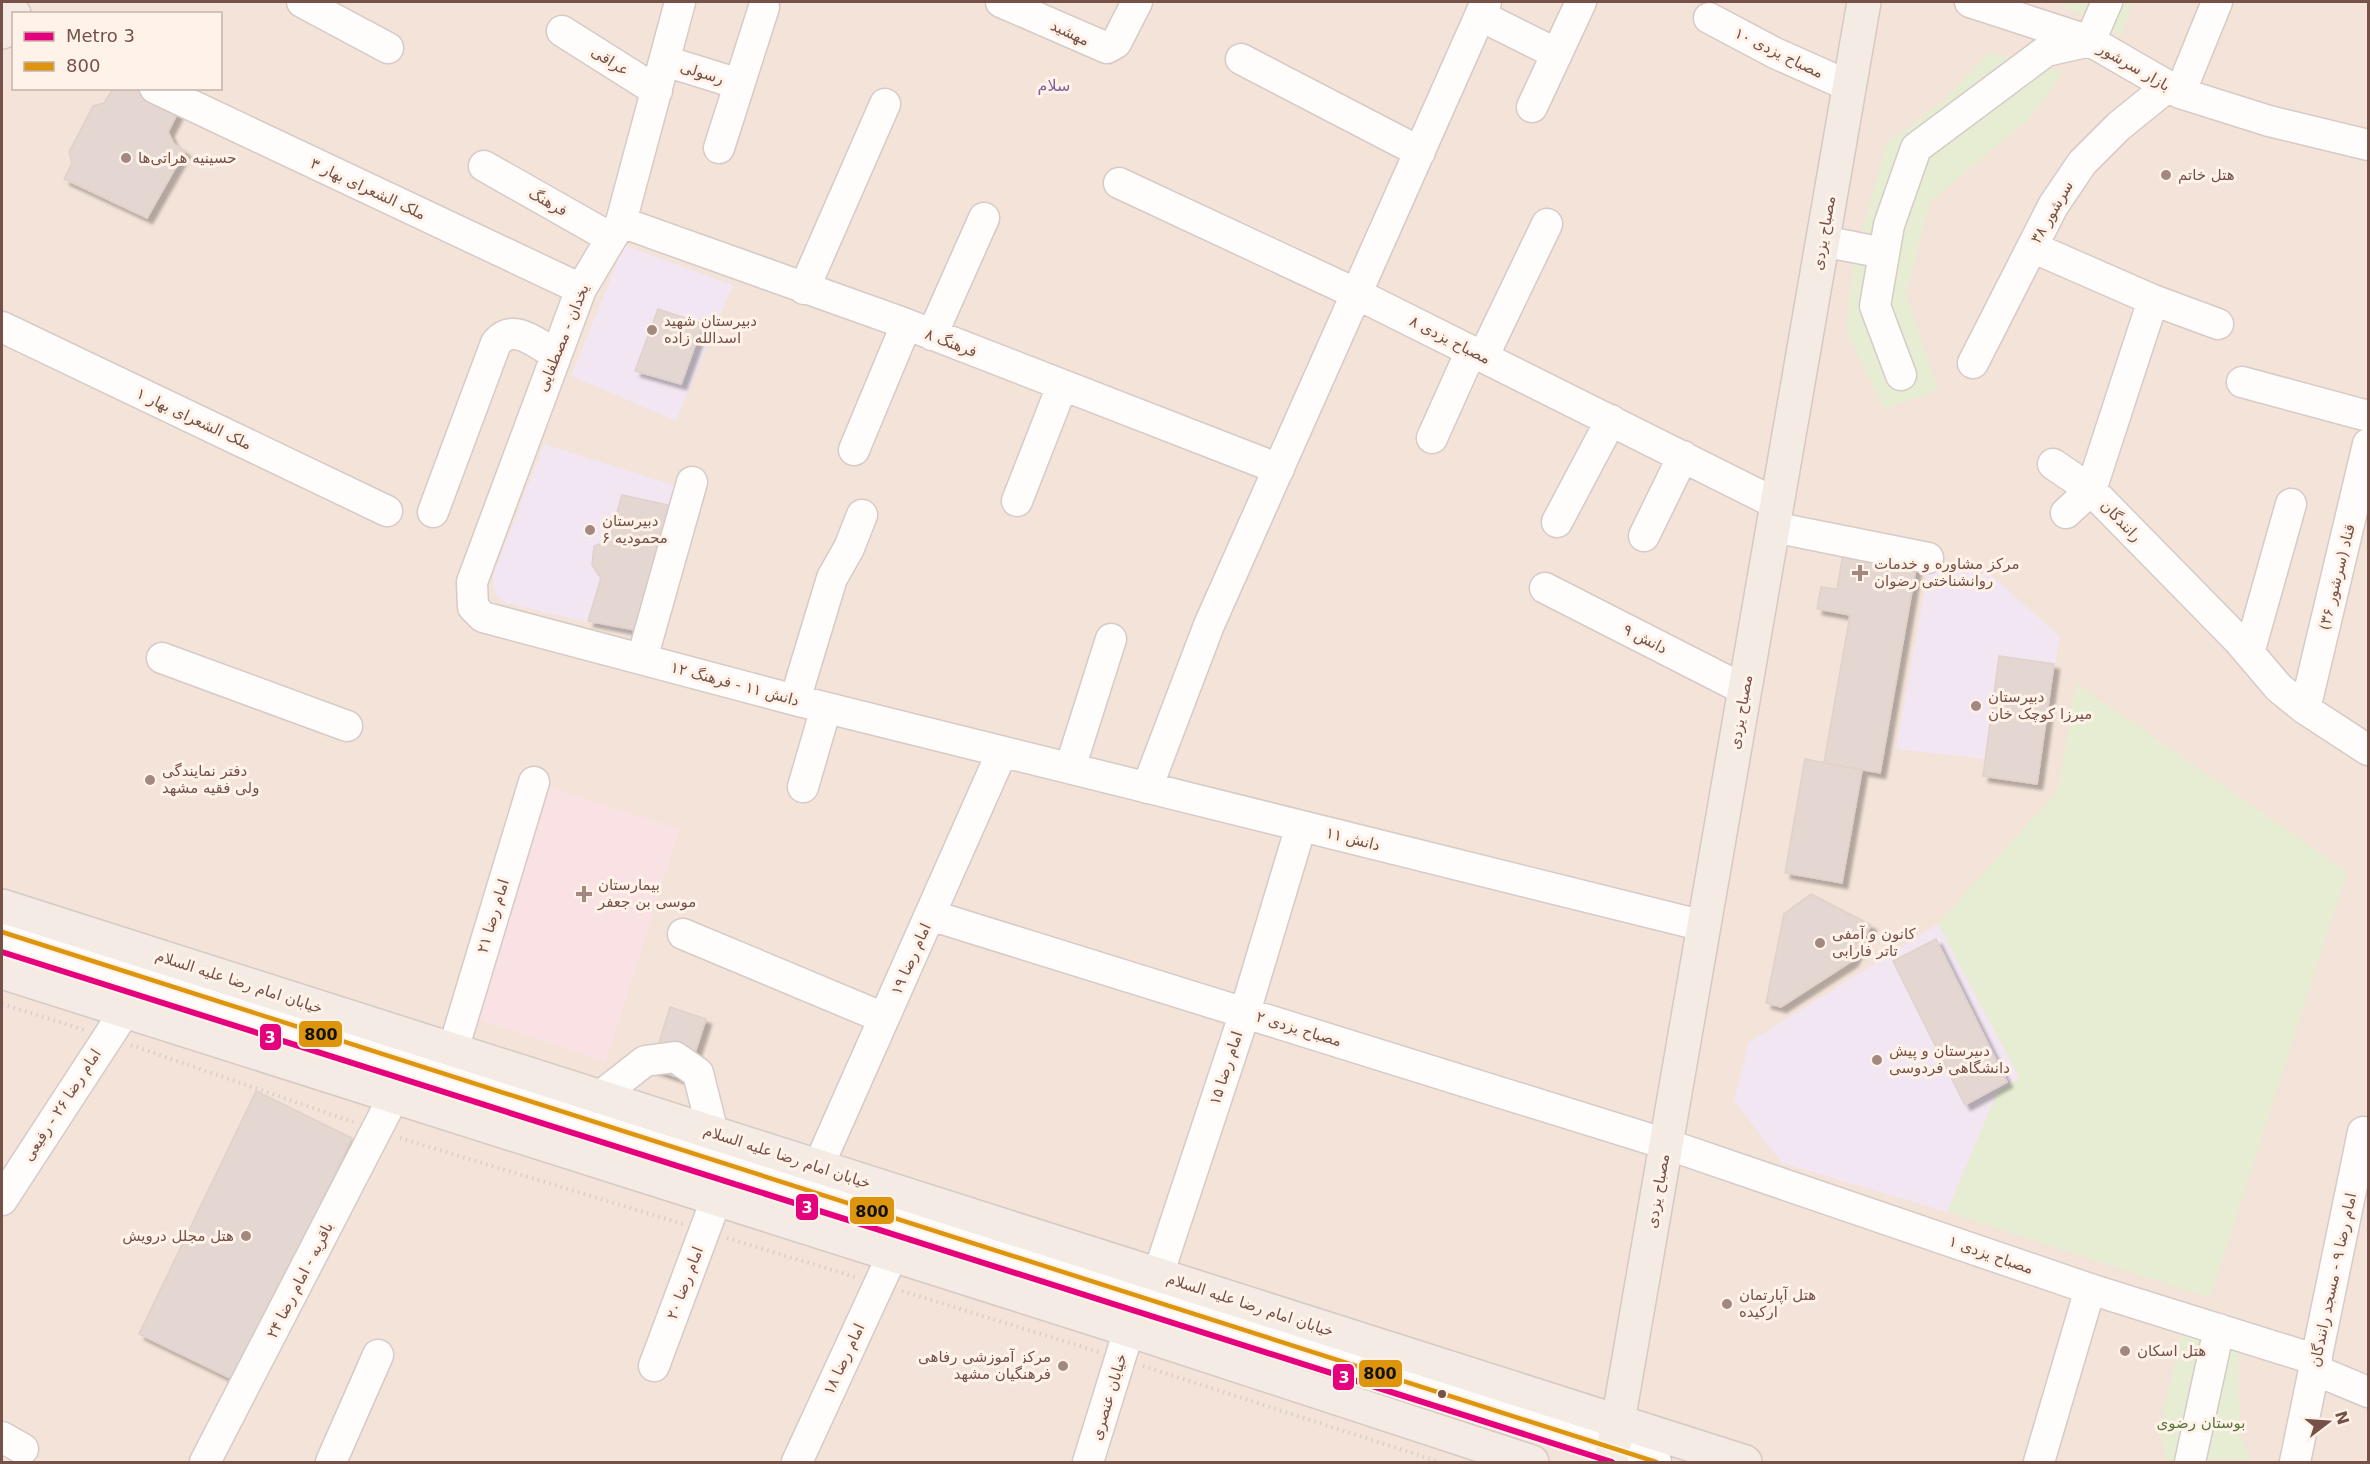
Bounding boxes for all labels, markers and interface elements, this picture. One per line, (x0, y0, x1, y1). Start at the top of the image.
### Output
legend (12, 12, 222, 90)
street label: مهشید (1048, 16, 1092, 50)
street label: مصباح یزدی ۱۰ (1732, 24, 1826, 82)
text: Metro 3 (66, 25, 135, 46)
street label: بازار سرشور (2094, 39, 2173, 95)
street label: عراقی (588, 42, 632, 80)
text: 800 (66, 55, 100, 76)
street label: رسولی (678, 58, 726, 88)
district label: سلام (1038, 76, 1070, 95)
place label: حسینیه هراتی‌ها (138, 149, 237, 167)
marker: حسینیه هراتی‌ها (119, 151, 133, 165)
street label: ملک الشعرای بهار ۳ (307, 154, 429, 224)
place label: هتل خاتم (2178, 166, 2235, 184)
marker: هتل خاتم (2159, 168, 2173, 182)
street label: سرشور ۳۸ (2027, 177, 2077, 247)
street label: فرهنگ (526, 184, 570, 220)
street label: مصباح یزدی (1809, 194, 1839, 272)
street label: یخدان - مصطفایی (533, 282, 593, 394)
place label: دبیرستان شهید اسدالله زاده (664, 312, 757, 347)
street label: مصباح یزدی ۸ (1407, 312, 1493, 368)
marker: دبیرستان شهید اسدالله زاده (645, 323, 659, 337)
street label: فرهنگ ۸ (923, 325, 979, 361)
street label: ملک الشعرای بهار ۱ (133, 384, 255, 454)
street label: رانندگان (2097, 497, 2145, 545)
place label: دبیرستان محمودیه ۶ (602, 512, 668, 547)
street label: قناد (سرشور ۳۶) (2315, 522, 2359, 632)
marker: دبیرستان محمودیه ۶ (583, 523, 597, 537)
place label: مرکز مشاوره و خدمات روانشناختی رضوان (1874, 555, 2019, 590)
marker: مرکز مشاوره و خدمات روانشناختی رضوان (1851, 564, 1869, 582)
street label: دانش ۹ (1620, 620, 1670, 658)
street label: دانش ۱۱ - فرهنگ ۱۲ (669, 658, 801, 710)
street label: مصباح یزدی (1726, 673, 1756, 751)
place label: دبیرستان میرزا کوچک خان (1988, 688, 2092, 723)
marker: دبیرستان میرزا کوچک خان (1969, 699, 1983, 713)
place label: دفتر نمایندگی ولی فقیه مشهد (162, 762, 259, 797)
marker: دفتر نمایندگی ولی فقیه مشهد (143, 773, 157, 787)
street label: دانش ۱۱ (1324, 824, 1382, 854)
place label: بیمارستان موسی بن جعفر (597, 876, 696, 911)
street label: امام رضا ۲۱ (473, 877, 513, 955)
marker: بیمارستان موسی بن جعفر (575, 885, 593, 903)
street label: امام رضا ۱۹ (887, 920, 935, 998)
place label: کانون و آمفی تاتر فارابی (1832, 925, 1917, 960)
marker: کانون و آمفی تاتر فارابی (1813, 936, 1827, 950)
street label: خیابان امام رضا علیه السلام (153, 946, 325, 1018)
street label: مصباح یزدی ۲ (1254, 1007, 1344, 1051)
line badge: 800 (298, 1020, 343, 1048)
line badge: 3 (259, 1023, 282, 1051)
text: 800 (304, 1025, 338, 1044)
text: 3 (264, 1028, 276, 1047)
street label: امام رضا ۱۵ (1206, 1029, 1246, 1107)
place label: دبیرستان و پیش دانشگاهی فردوسی (1889, 1042, 2010, 1077)
street label: امام رضا ۲۶ - رفیعی (19, 1046, 105, 1164)
marker: دبیرستان و پیش دانشگاهی فردوسی (1870, 1053, 1884, 1067)
street label: خیابان امام رضا علیه السلام (701, 1121, 873, 1193)
street label: مصباح یزدی (1643, 1152, 1673, 1230)
street label: امام رضا ۹ - مسجد رانندگان (2306, 1191, 2360, 1369)
line badge: 3 (795, 1193, 819, 1221)
line badge: 800 (849, 1196, 895, 1225)
text: 3 (801, 1198, 813, 1217)
text: 800 (855, 1202, 889, 1221)
street label: باقریه - امام رضا ۲۴ (263, 1219, 337, 1341)
place label: هتل مجلل درویش (122, 1227, 234, 1245)
marker: هتل مجلل درویش (239, 1229, 253, 1243)
street label: مصباح یزدی ۱ (1946, 1232, 2036, 1278)
street label: امام رضا ۲۰ (663, 1244, 707, 1322)
street label: خیابان امام رضا علیه السلام (1164, 1269, 1336, 1341)
place label: هتل آپارتمان ارکیده (1739, 1286, 1816, 1321)
marker: هتل آپارتمان ارکیده (1720, 1297, 1734, 1311)
street label: امام رضا ۱۸ (820, 1321, 868, 1397)
place label: هتل اسکان (2137, 1342, 2206, 1360)
marker: هتل اسکان (2118, 1344, 2132, 1358)
place label: مرکز آموزشی رفاهی فرهنگیان مشهد (918, 1348, 1051, 1383)
street label: خیابان عنصری (1087, 1352, 1131, 1442)
marker: مرکز آموزشی رفاهی فرهنگیان مشهد (1056, 1359, 1070, 1373)
line badge: 800 (1358, 1359, 1403, 1388)
line badge: 3 (1332, 1363, 1355, 1391)
text: 800 (1363, 1364, 1397, 1383)
text: 3 (1338, 1368, 1350, 1387)
unlabelled marker (1436, 1388, 1448, 1400)
north arrow (2298, 1392, 2358, 1452)
text: N (2331, 1409, 2353, 1427)
park label: بوستان رضوی (2157, 1414, 2245, 1432)

